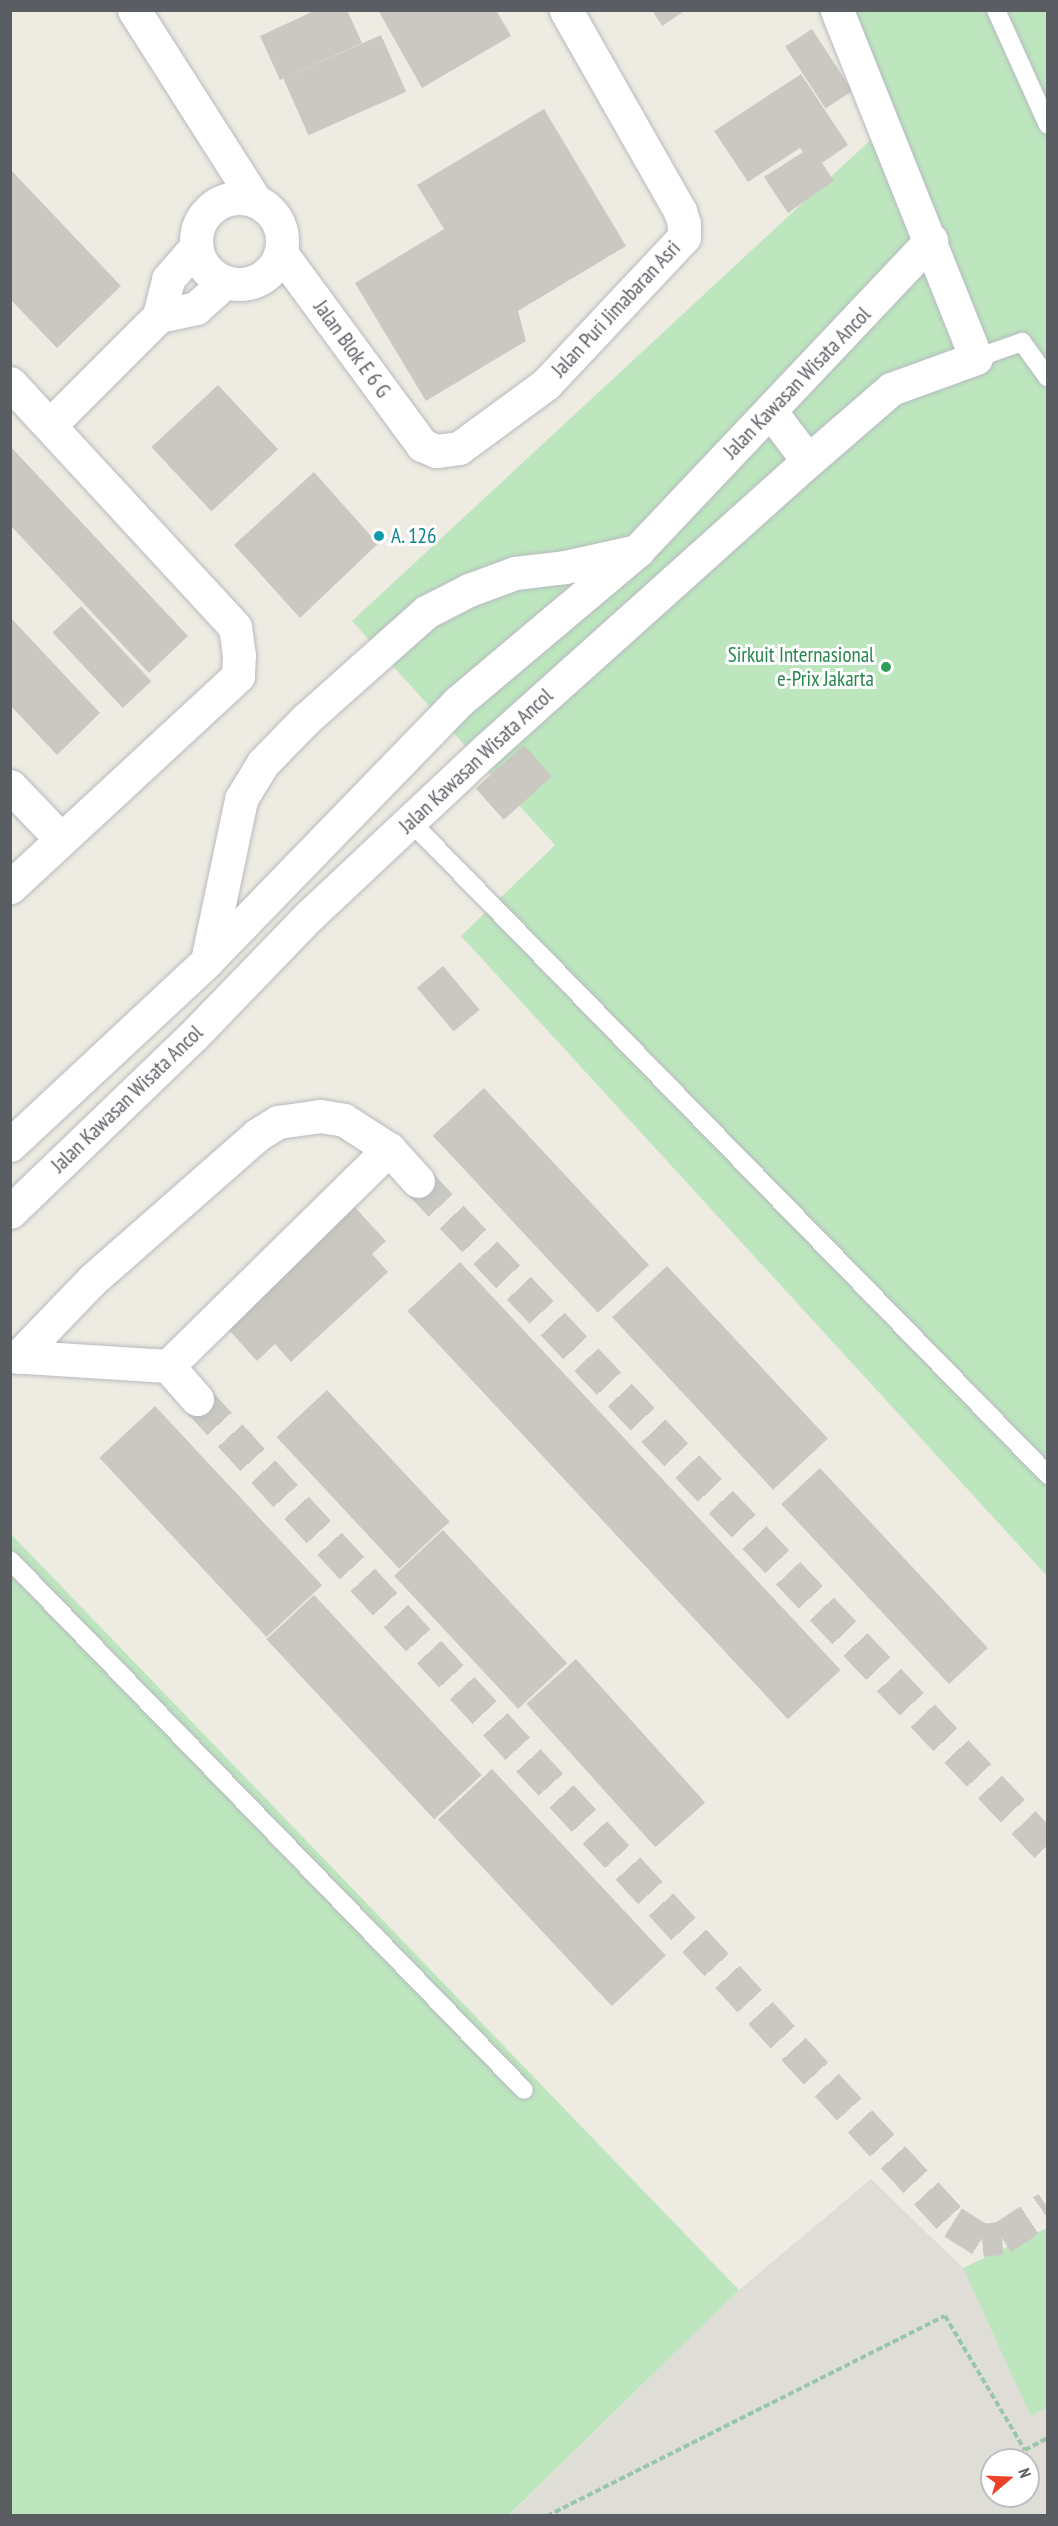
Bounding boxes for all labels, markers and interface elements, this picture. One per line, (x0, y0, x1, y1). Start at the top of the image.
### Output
street label: Jalan Puri Jimabaran Asri (546, 235, 686, 383)
street label: Jalan Blok E 6 G (308, 295, 396, 403)
street label: Jalan Kawasan Wisata Ancol (718, 302, 876, 464)
place label: A. 126 (391, 523, 438, 549)
marker: A. 126 (372, 529, 386, 543)
place label: Sirkuit Internasional e-Prix Jakarta (728, 642, 874, 692)
marker: Sirkuit Internasional e-Prix Jakarta (879, 660, 893, 674)
street label: Jalan Kawasan Wisata Ancol (394, 683, 558, 839)
street label: Jalan Kawasan Wisata Ancol (46, 1020, 208, 1178)
north arrow (980, 2448, 1040, 2508)
text: N (1014, 2465, 1036, 2480)

